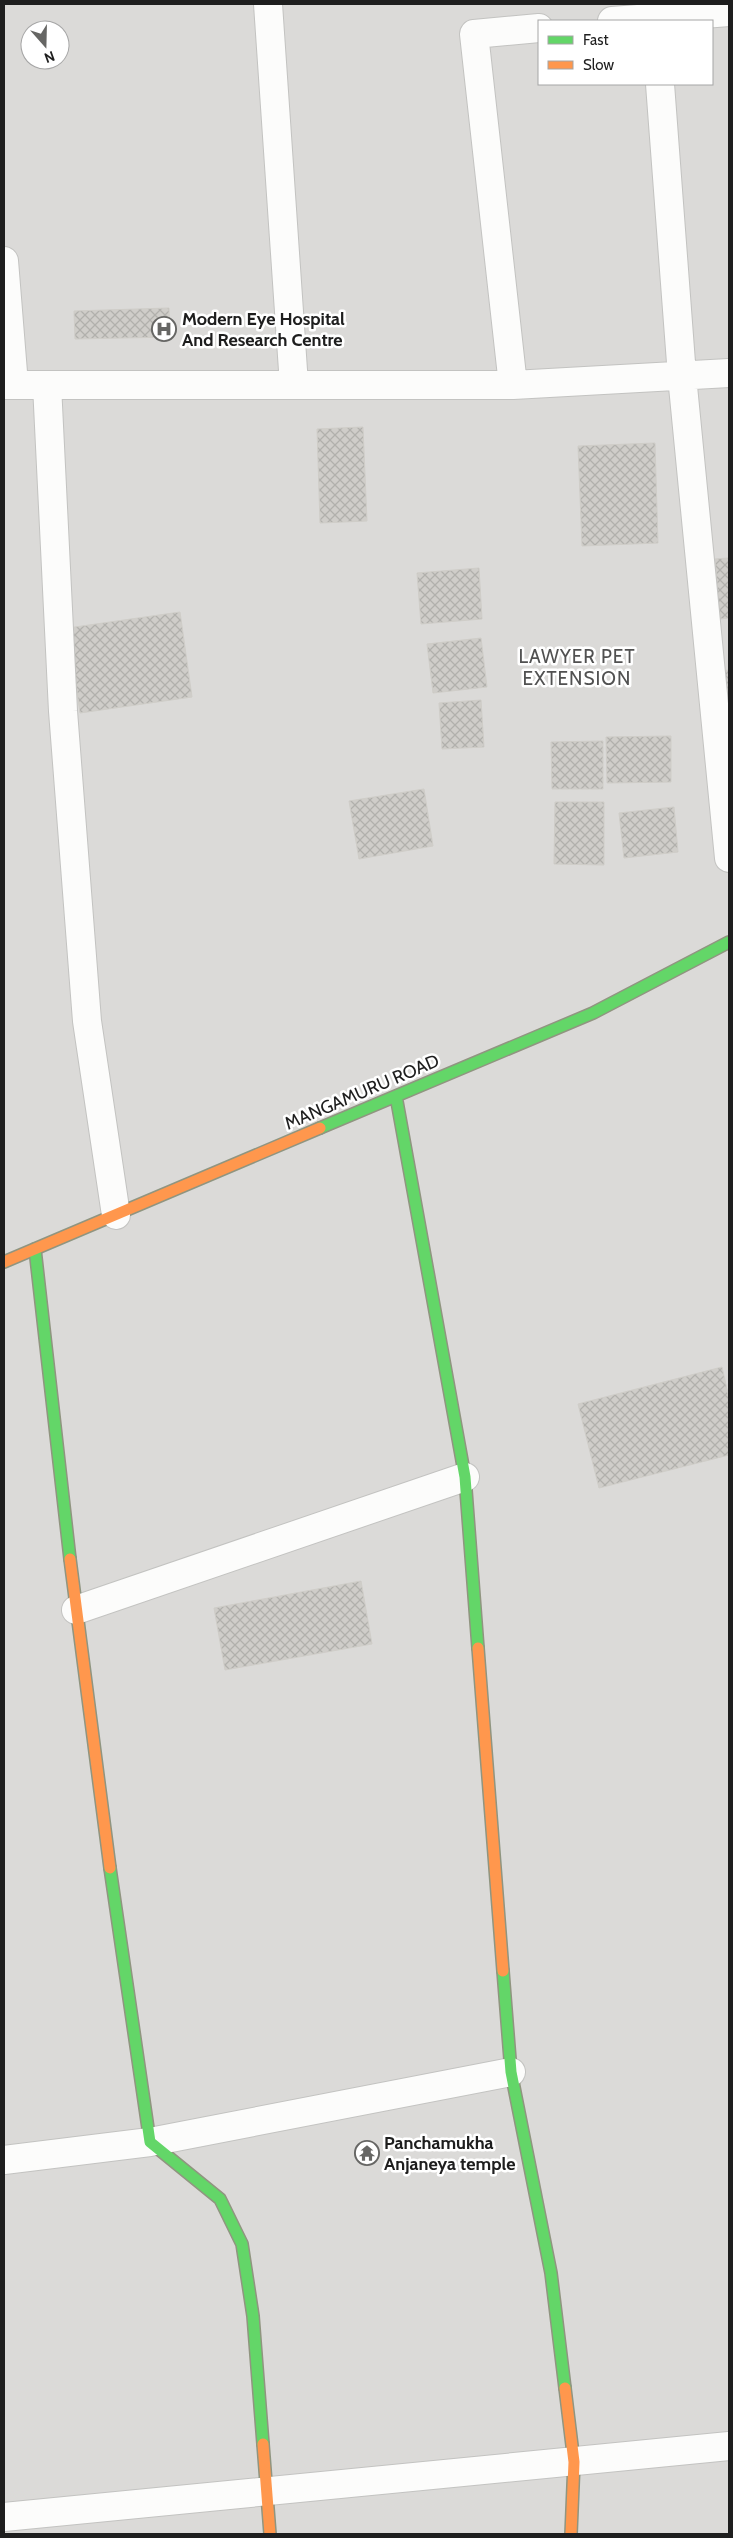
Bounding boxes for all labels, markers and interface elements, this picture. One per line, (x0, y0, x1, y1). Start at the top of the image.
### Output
north arrow (20, 20, 70, 70)
legend (538, 20, 713, 85)
text: Fast (583, 31, 608, 49)
text: N (42, 47, 57, 67)
text: Slow (583, 56, 614, 74)
place label: Modern Eye Hospital And Research Centre (182, 308, 345, 351)
hospital icon: Modern Eye Hospital And Research Centre (151, 316, 177, 342)
district label: LAWYER PET EXTENSION (518, 645, 636, 690)
street label: MANGAMURU ROAD (281, 1050, 443, 1134)
place label: Panchamukha Anjaneya temple (384, 2132, 515, 2175)
temple icon: Panchamukha Anjaneya temple (354, 2140, 380, 2166)

